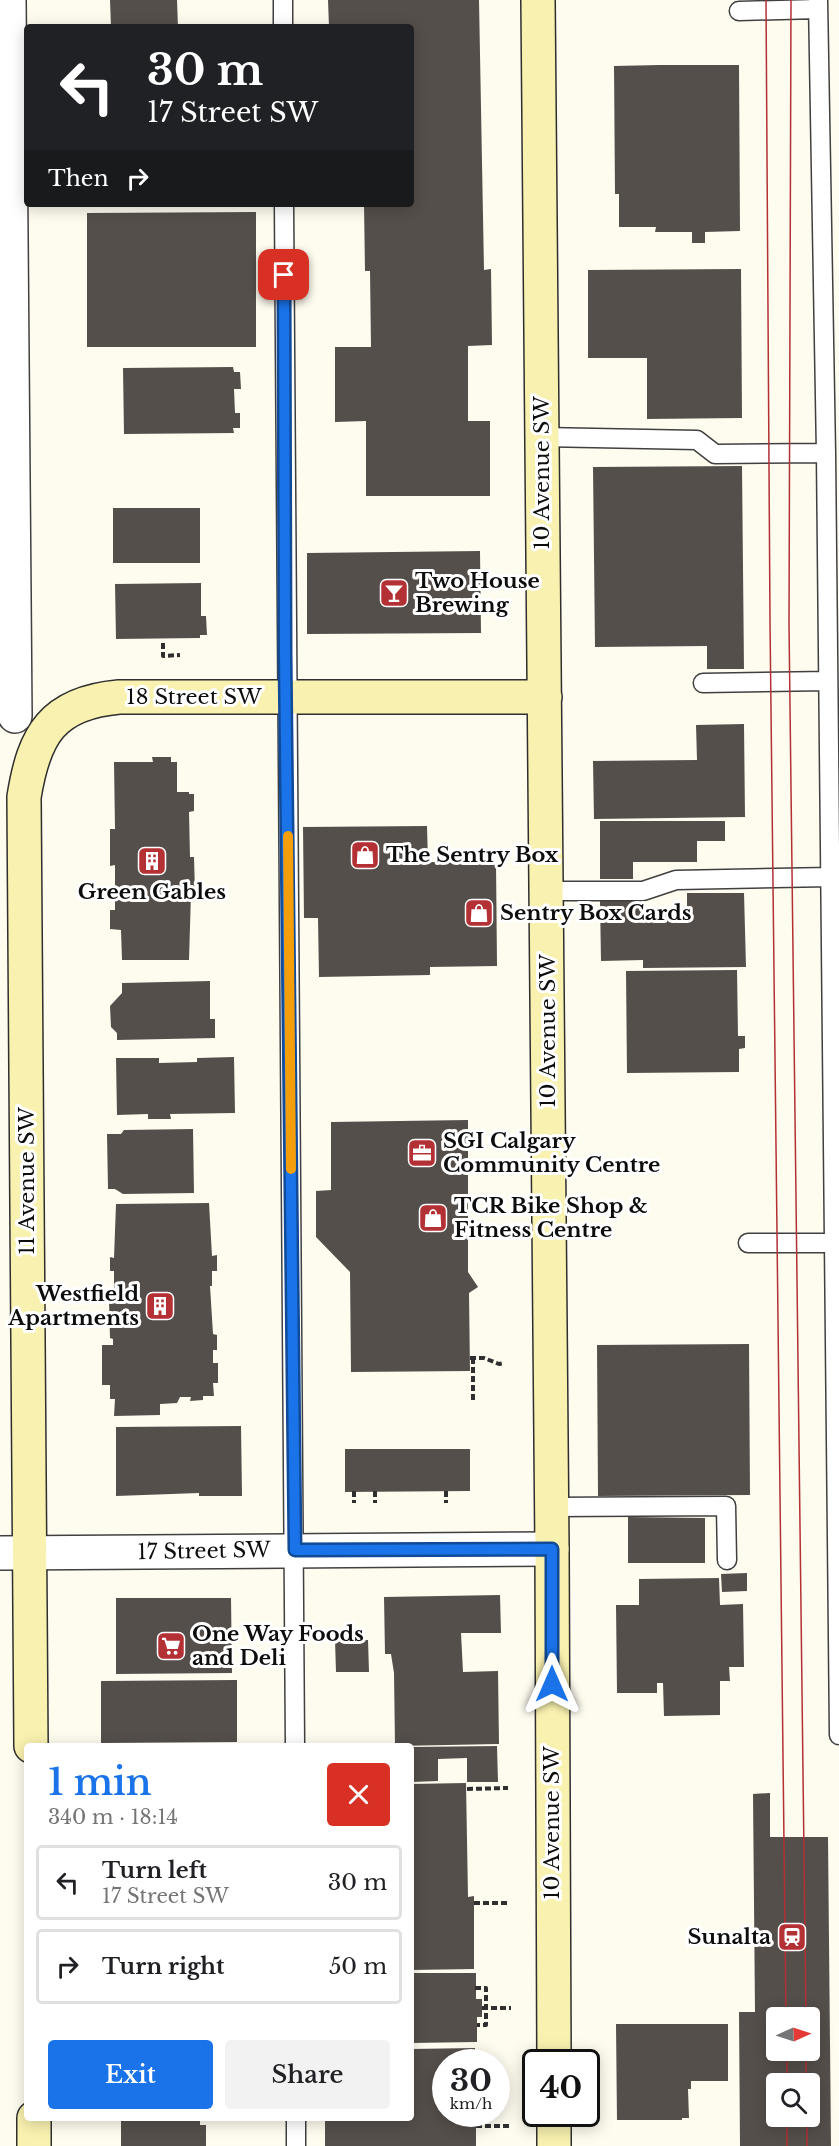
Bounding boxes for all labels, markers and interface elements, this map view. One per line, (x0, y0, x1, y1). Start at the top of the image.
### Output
text: 30 m (147, 44, 263, 96)
icon: left (48, 48, 126, 126)
text: 17 Street SW (147, 96, 318, 129)
icon: right (121, 162, 154, 195)
text: Then (48, 165, 109, 192)
pin (258, 249, 309, 300)
icon: arrive (267, 258, 300, 291)
street label: 10 Avenue SW (529, 396, 555, 550)
place label: Two House Brewing (415, 568, 540, 618)
bar icon: Two House Brewing (378, 577, 410, 609)
street label: 18 Street SW (126, 684, 262, 710)
shop icon: The Sentry Box (349, 839, 381, 871)
place label: The Sentry Box (386, 842, 559, 868)
building icon: Green Gables (136, 845, 168, 877)
place label: Green Gables (78, 879, 226, 905)
shop icon: Sentry Box Cards (463, 897, 495, 929)
place label: Sentry Box Cards (500, 900, 692, 926)
street label: 10 Avenue SW (535, 954, 561, 1108)
street label: 11 Avenue SW (14, 1107, 40, 1255)
place label: SGI Calgary Community Centre (443, 1128, 660, 1178)
office icon: SGI Calgary Community Centre (406, 1137, 438, 1169)
place label: TCR Bike Shop & Fitness Centre (454, 1193, 648, 1243)
shop icon: TCR Bike Shop & Fitness Centre (417, 1202, 449, 1234)
place label: Westfield Apartments (7, 1281, 139, 1331)
building icon: Westfield Apartments (144, 1290, 176, 1322)
street label: 17 Street SW (137, 1537, 271, 1565)
place label: One Way Foods and Deli (192, 1621, 364, 1671)
supermarket icon: One Way Foods and Deli (155, 1630, 187, 1662)
position arrow (520, 1652, 584, 1716)
street label: 10 Avenue SW (539, 1746, 565, 1900)
text: 1 min (48, 1760, 152, 1805)
button: close (327, 1763, 390, 1826)
text: 340 m · 18:14 (48, 1805, 178, 1829)
text: Turn left (102, 1857, 207, 1884)
icon: left (51, 1866, 84, 1899)
text: 30 m (328, 1869, 387, 1896)
text: 17 Street SW (102, 1884, 229, 1908)
station icon: Sunalta (776, 1921, 808, 1953)
place label: Sunalta (687, 1924, 771, 1950)
icon: right (51, 1950, 84, 1983)
text: Turn right (102, 1953, 224, 1980)
text: 50 m (329, 1953, 387, 1980)
north arrow (766, 2007, 820, 2061)
map controls (766, 2007, 820, 2127)
button: Exit (48, 2040, 213, 2109)
button: Share (225, 2040, 390, 2109)
speed limit sign: 40 (522, 2049, 600, 2127)
text: 30 (450, 2062, 492, 2099)
button: search (766, 2073, 820, 2127)
text: km/h (450, 2094, 492, 2113)

